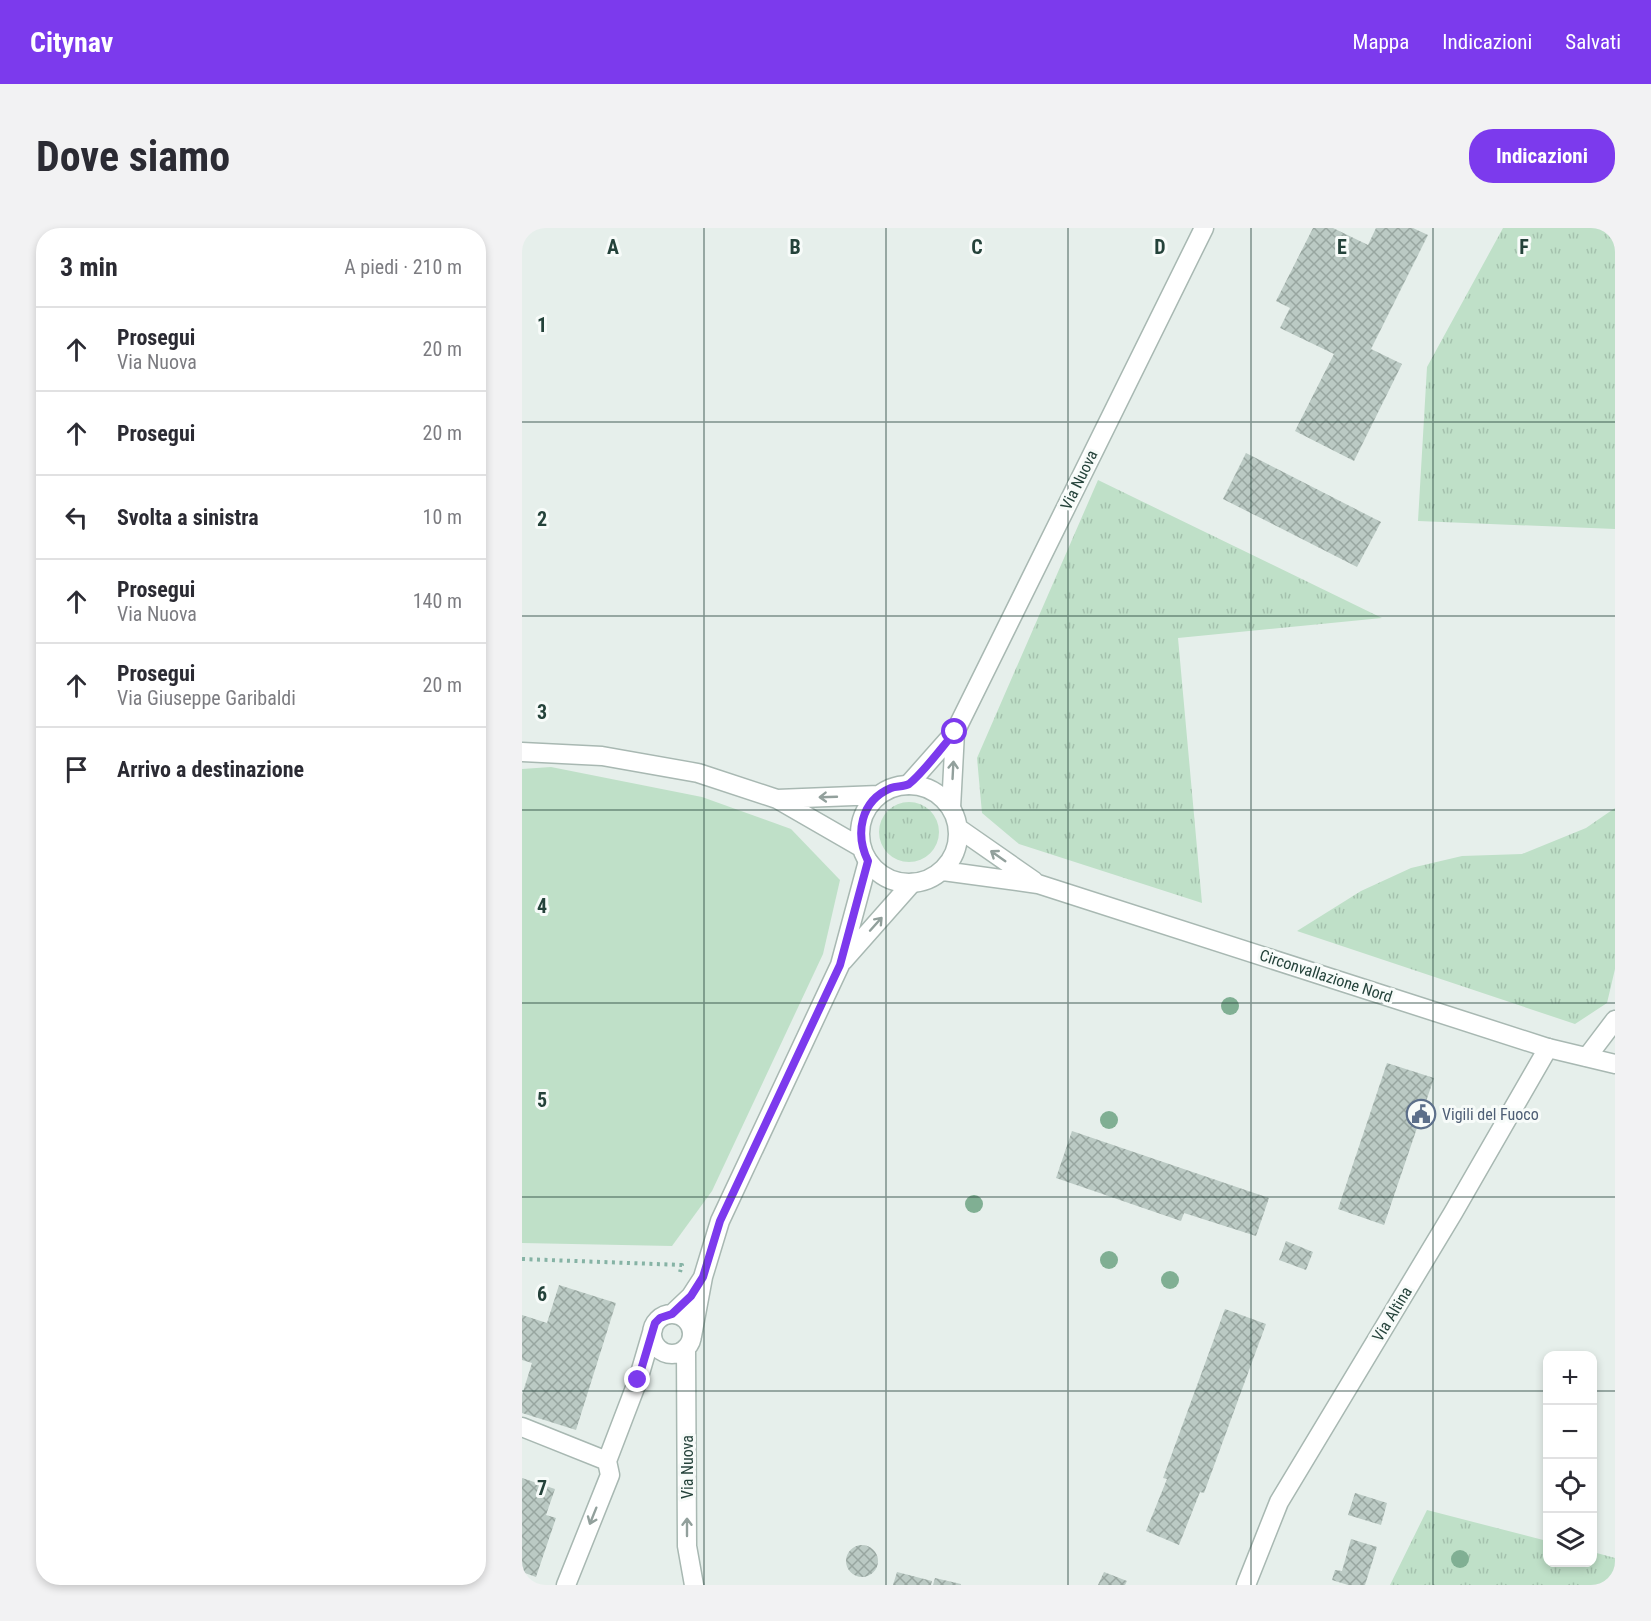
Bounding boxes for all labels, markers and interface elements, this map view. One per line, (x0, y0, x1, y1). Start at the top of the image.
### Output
text: Citynav (30, 26, 113, 59)
text: Mappa (1353, 30, 1409, 54)
text: Indicazioni (1442, 30, 1532, 54)
text: Salvati (1565, 30, 1621, 54)
button: Indicazioni (1469, 129, 1615, 183)
text: Dove siamo (36, 132, 230, 181)
text: A (607, 235, 619, 259)
text: B (789, 235, 801, 259)
text: C (971, 235, 983, 259)
text: D (1154, 235, 1166, 259)
text: E (1337, 235, 1347, 259)
text: F (1519, 235, 1529, 259)
text: 3 min (60, 252, 118, 282)
text: A piedi · 210 m (344, 255, 462, 279)
text: 1 (537, 313, 547, 337)
text: Prosegui (117, 325, 195, 350)
icon: ahead (60, 333, 93, 366)
text: 20 m (423, 337, 462, 361)
text: Via Nuova (117, 350, 197, 374)
icon: ahead (60, 417, 93, 450)
text: Prosegui (117, 421, 195, 446)
text: 20 m (423, 421, 462, 445)
street label: Via Nuova (1056, 447, 1102, 513)
icon: left (60, 501, 93, 534)
text: Svolta a sinistra (117, 505, 259, 530)
text: 10 m (423, 505, 462, 529)
text: 2 (537, 507, 547, 531)
text: Prosegui (117, 577, 195, 602)
icon: ahead (60, 585, 93, 618)
text: 140 m (413, 589, 462, 613)
text: Via Nuova (117, 602, 197, 626)
text: Prosegui (117, 661, 195, 686)
icon: ahead (60, 669, 93, 702)
text: 20 m (423, 673, 462, 697)
text: Via Giuseppe Garibaldi (117, 686, 296, 710)
text: 3 (537, 700, 547, 724)
route start (941, 718, 967, 744)
icon: arrive (60, 753, 93, 786)
text: Arrivo a destinazione (117, 757, 304, 782)
one-way arrow (948, 760, 959, 780)
one-way arrow (819, 791, 839, 802)
one-way arrow (991, 850, 1007, 862)
text: 4 (537, 894, 547, 918)
one-way arrow (869, 917, 883, 932)
street label: Circonvallazione Nord (1257, 946, 1395, 1006)
text: 5 (537, 1088, 547, 1112)
public building icon: Vigili del Fuoco (1405, 1098, 1437, 1130)
place label: Vigili del Fuoco (1442, 1105, 1539, 1124)
text: 6 (537, 1282, 547, 1306)
street label: Via Altina (1368, 1283, 1416, 1345)
map controls (1543, 1351, 1597, 1567)
button: + (1543, 1351, 1597, 1405)
route end (624, 1366, 650, 1392)
button: − (1543, 1405, 1597, 1459)
street label: Via Nuova (678, 1435, 697, 1499)
button: locate (1543, 1459, 1597, 1513)
text: 7 (537, 1476, 547, 1500)
one-way arrow (587, 1507, 598, 1525)
button: layers (1543, 1513, 1597, 1567)
one-way arrow (681, 1518, 693, 1538)

